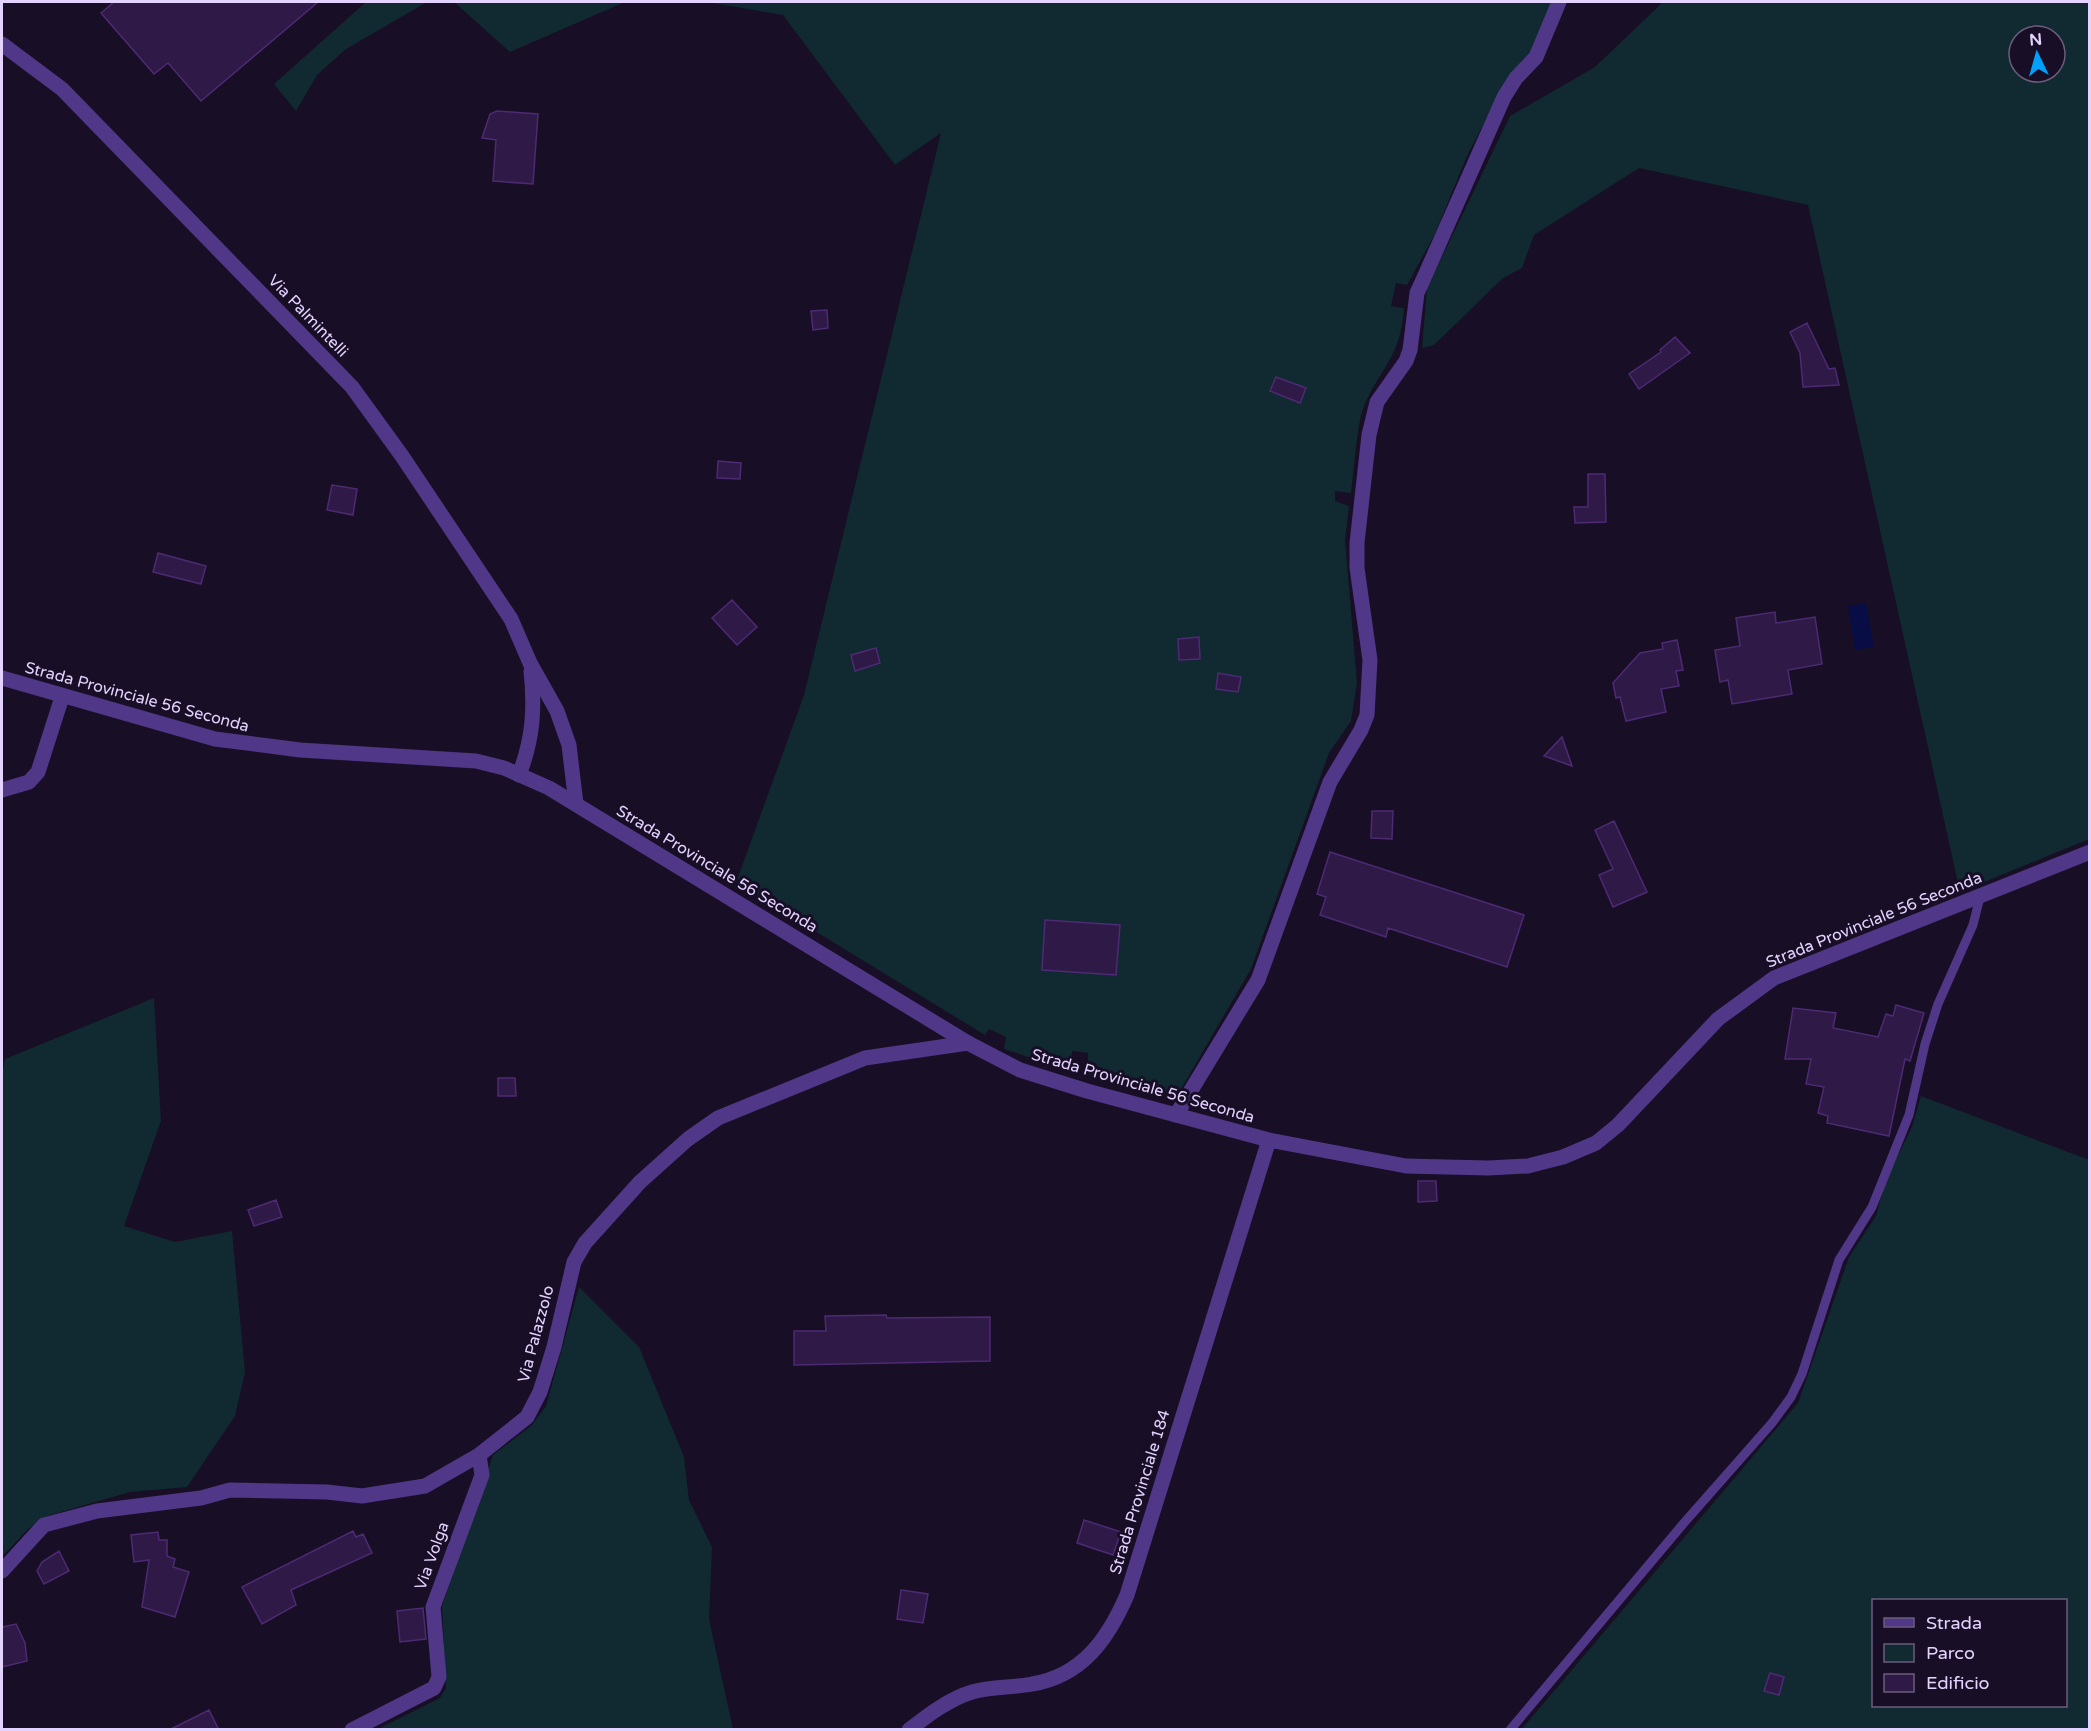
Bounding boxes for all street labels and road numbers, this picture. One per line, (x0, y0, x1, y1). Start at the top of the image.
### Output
street label: Via Palmintelli (264, 271, 352, 361)
street label: Strada Provinciale 56 Seconda (23, 657, 251, 737)
street label: Strada Provinciale 56 Seconda (613, 801, 821, 937)
street label: Strada Provinciale 56 Seconda (1763, 867, 1985, 973)
street label: Strada Provinciale 56 Seconda (1029, 1045, 1257, 1127)
street label: Via Palazzolo (513, 1283, 559, 1385)
street label: Strada Provinciale 184 (1105, 1407, 1175, 1577)
street label: Via Volga (410, 1519, 454, 1593)

